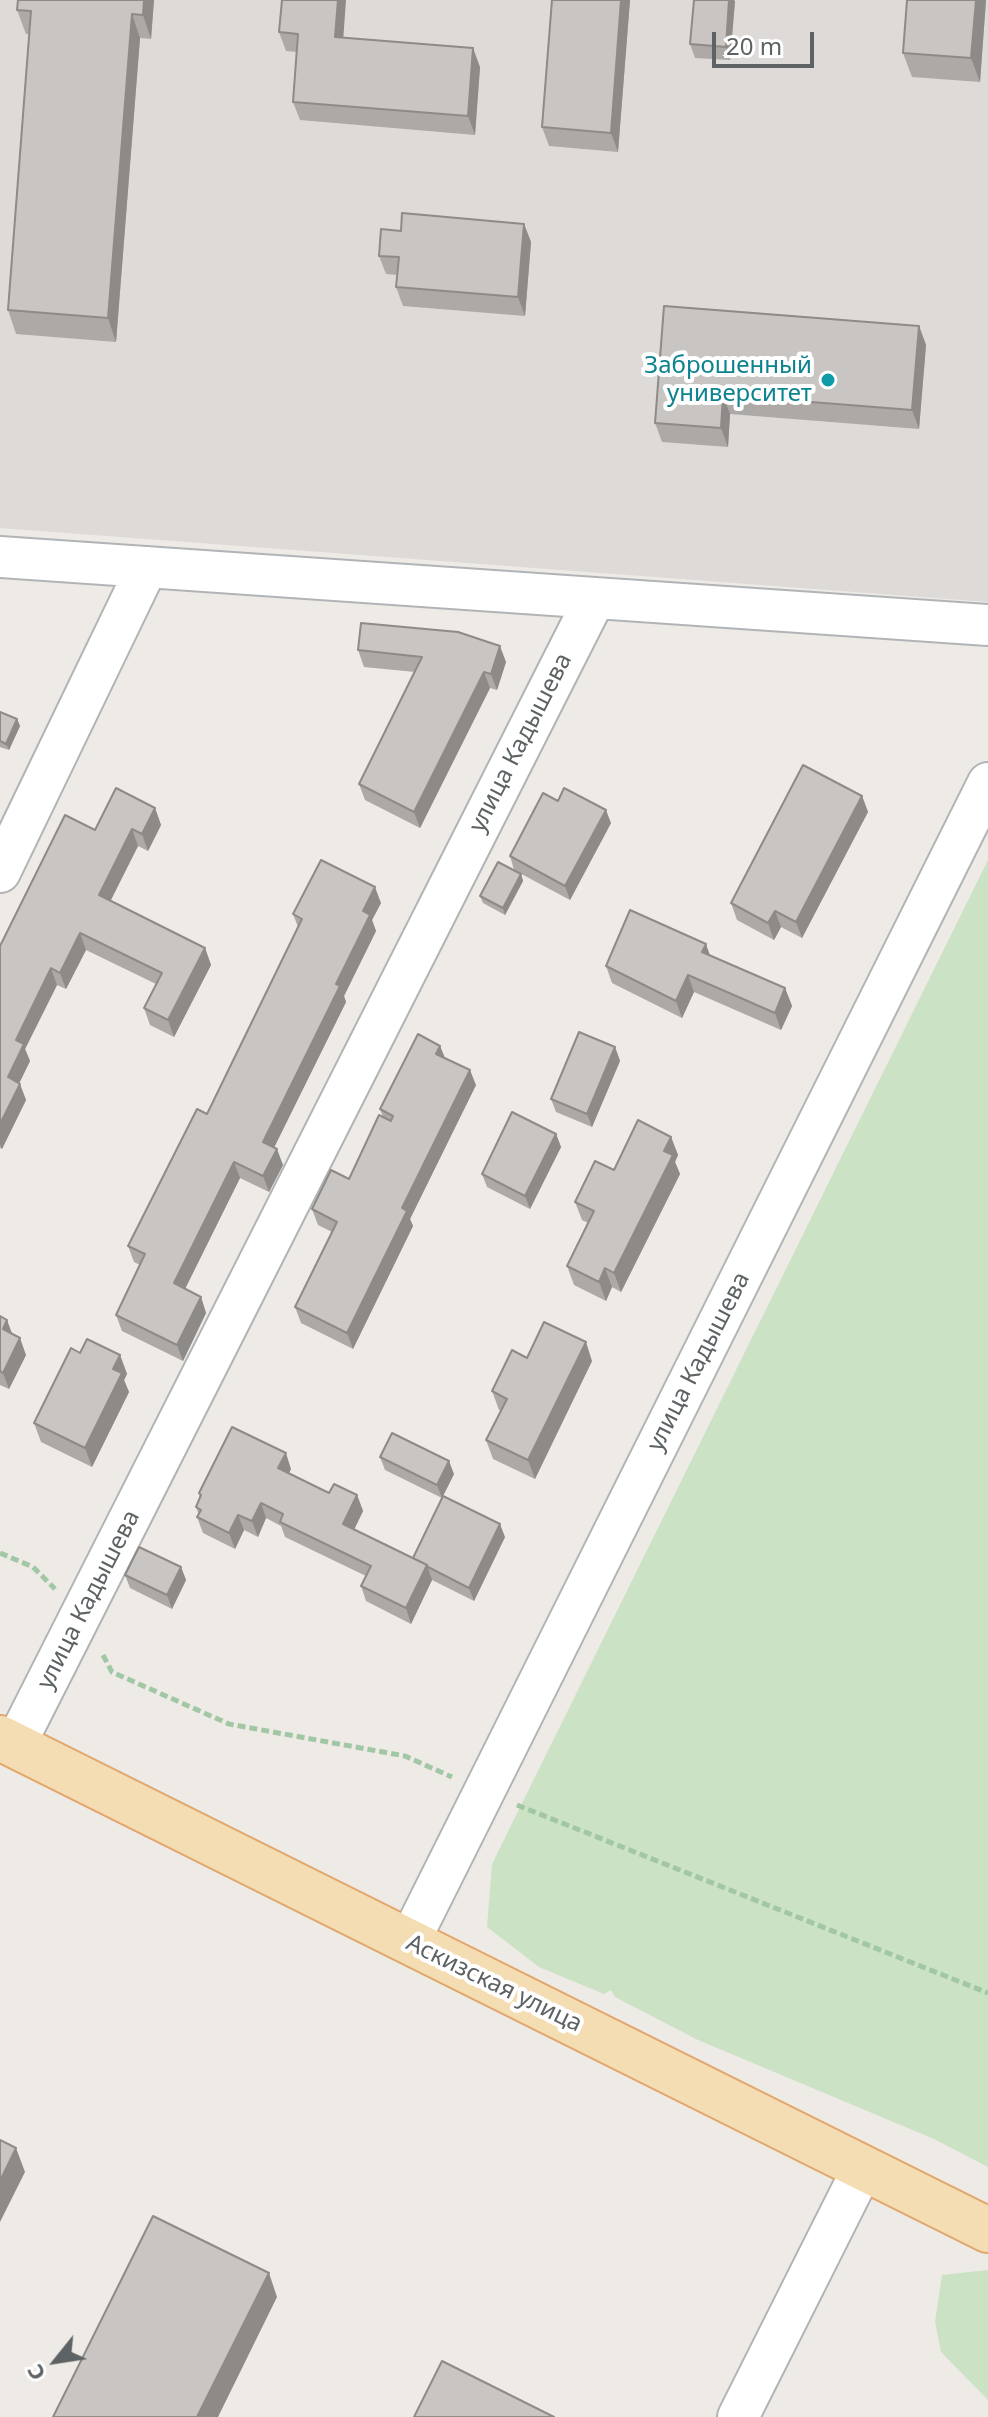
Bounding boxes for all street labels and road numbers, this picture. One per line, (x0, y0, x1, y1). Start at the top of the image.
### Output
street label: улица Кадышева (464, 649, 578, 837)
street label: улица Кадышева (642, 1268, 756, 1456)
street label: улица Кадышева (32, 1506, 146, 1694)
street label: Аскизская улица (401, 1929, 587, 2039)

